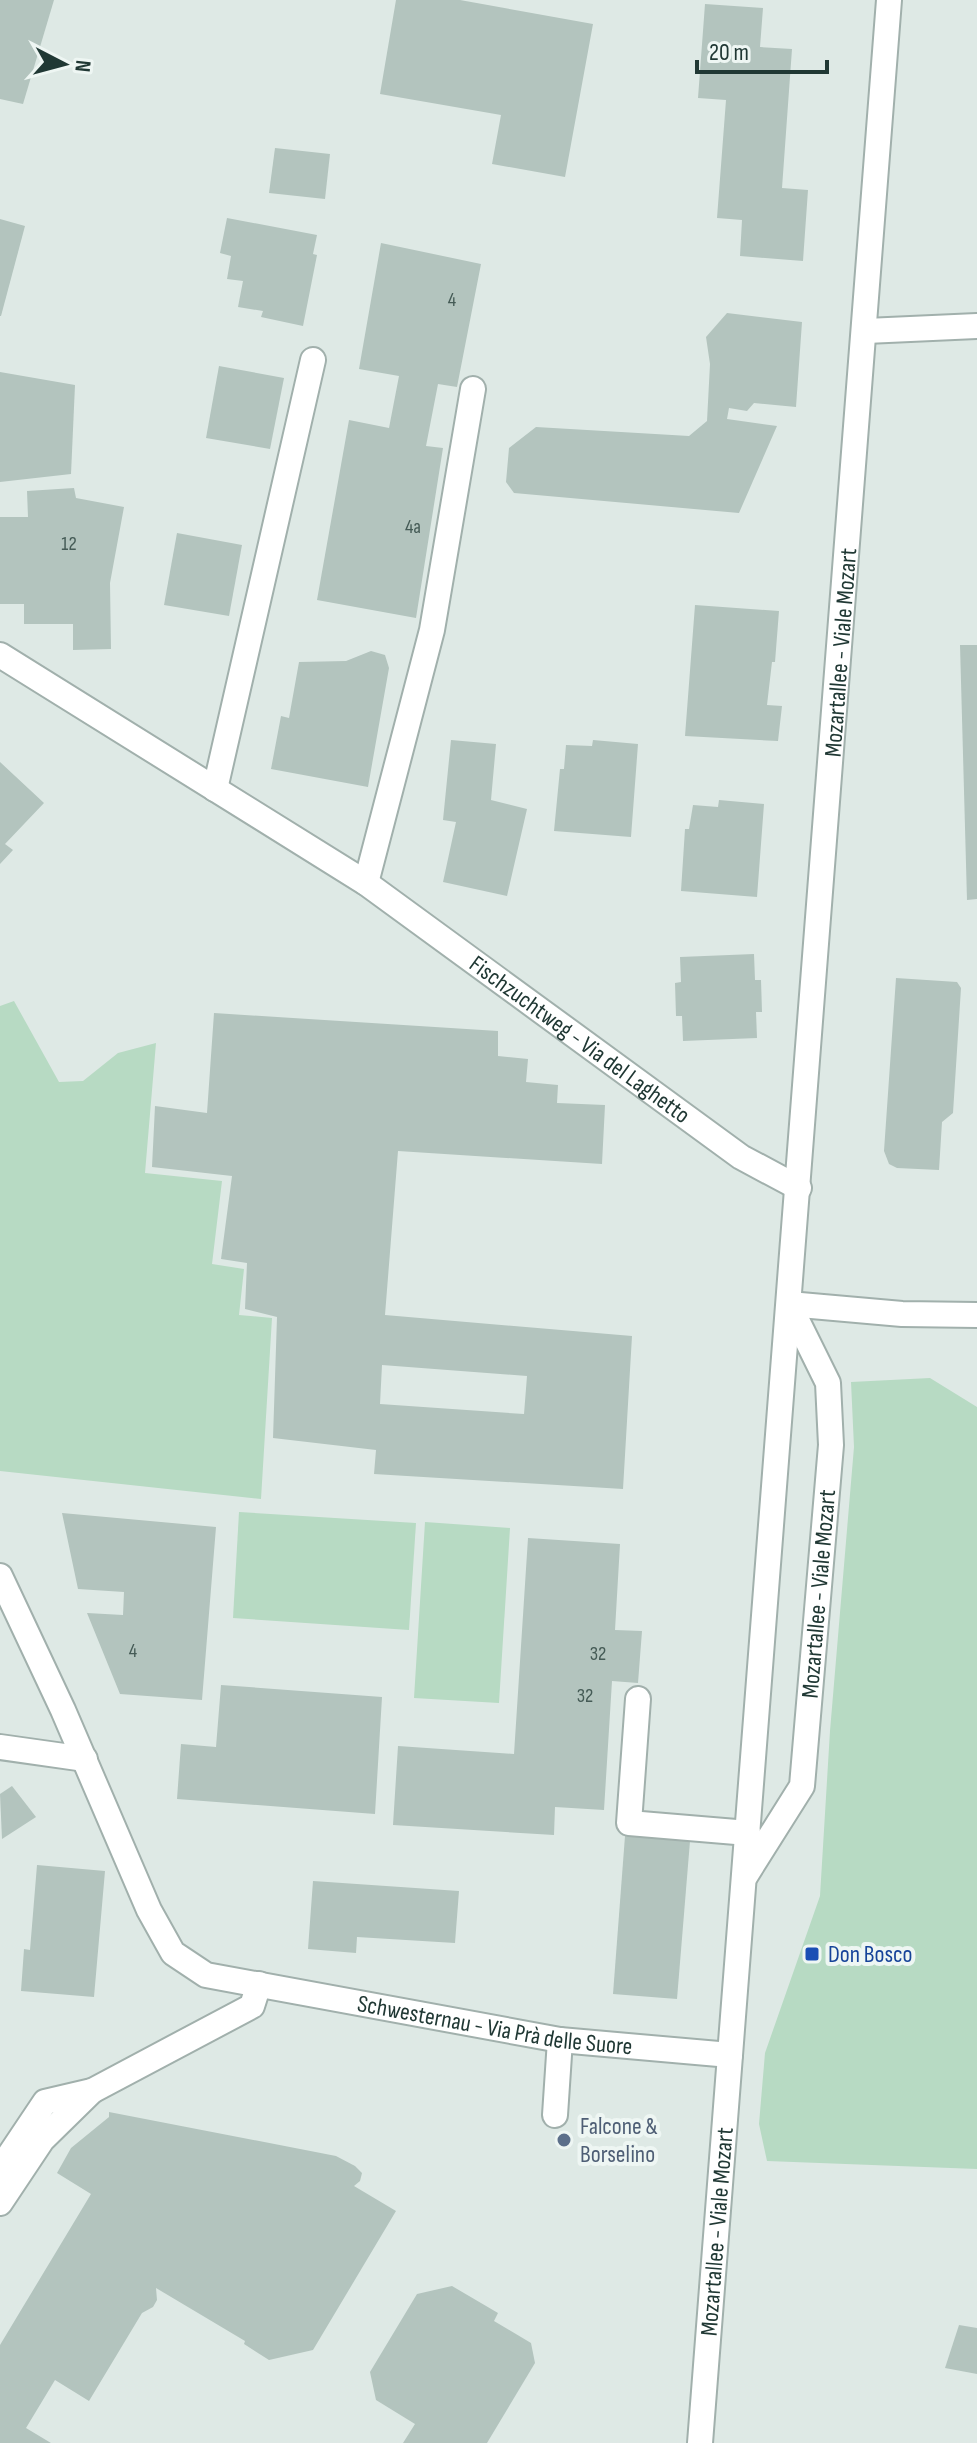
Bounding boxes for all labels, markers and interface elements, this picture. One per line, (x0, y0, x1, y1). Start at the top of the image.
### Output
north arrow (24, 24, 104, 104)
scale bar (697, 24, 827, 74)
text: 20 m (709, 38, 749, 67)
text: N (68, 59, 96, 73)
house number: 4 (448, 288, 456, 312)
house number: 4a (405, 515, 421, 539)
house number: 12 (61, 532, 77, 556)
street label: Mozartallee - Viale Mozart (818, 547, 863, 758)
street label: Fischzuchtweg - Via del Laghetto (464, 949, 695, 1130)
street label: Mozartallee - Viale Mozart (796, 1488, 842, 1699)
house number: 4 (129, 1639, 137, 1663)
house number: 32 (590, 1642, 606, 1666)
house number: 32 (577, 1684, 593, 1708)
place label: Don Bosco (828, 1940, 913, 1969)
marker: Don Bosco (803, 1945, 821, 1963)
street label: Schwesternau - Via Prà delle Suore (355, 1989, 633, 2061)
place label: Falcone & Borselino (580, 2112, 658, 2169)
street label: Mozartallee - Viale Mozart (694, 2126, 740, 2337)
marker: Falcone & Borselino (555, 2131, 573, 2149)

